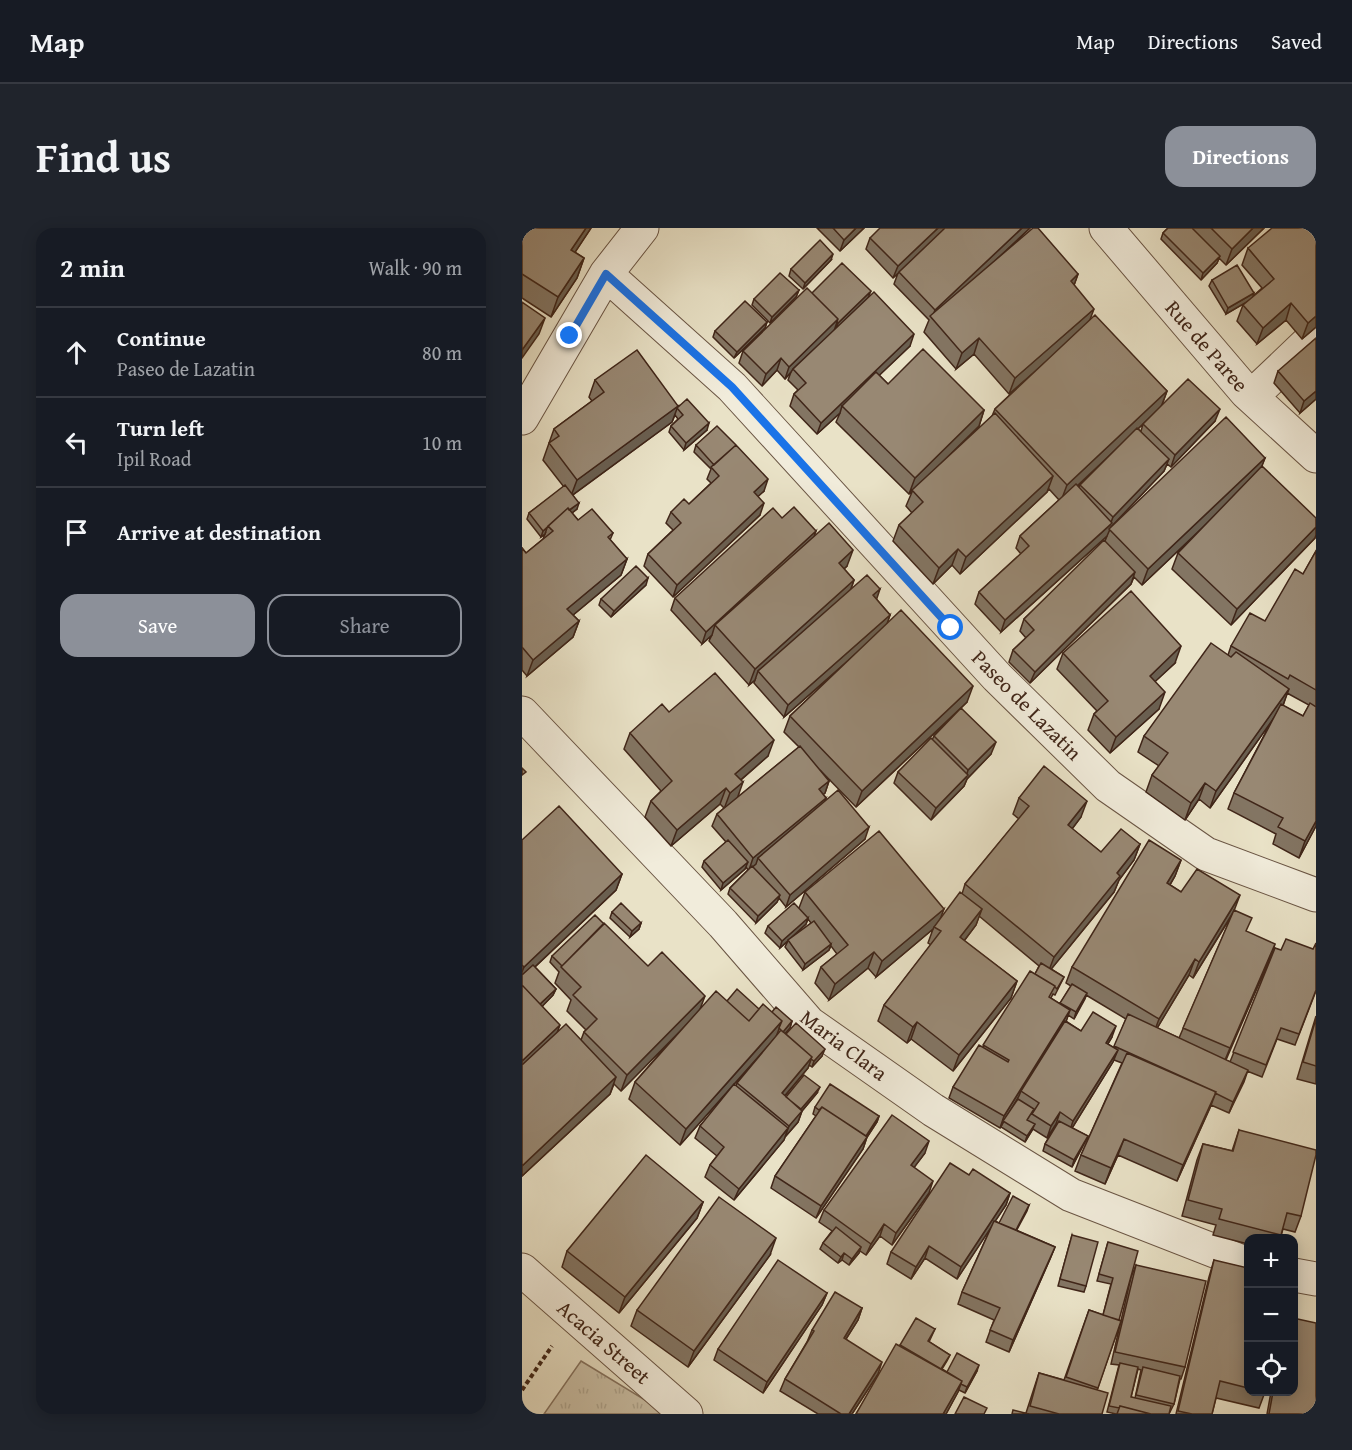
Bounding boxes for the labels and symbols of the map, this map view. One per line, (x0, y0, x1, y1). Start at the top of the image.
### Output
street label: Rue de Paree (1158, 293, 1256, 399)
route end (556, 322, 582, 348)
route start (937, 614, 963, 640)
street label: Paseo de Lazatin (965, 643, 1089, 767)
street label: Maria Clara (794, 1002, 894, 1088)
street label: Acacia Street (550, 1293, 658, 1392)

